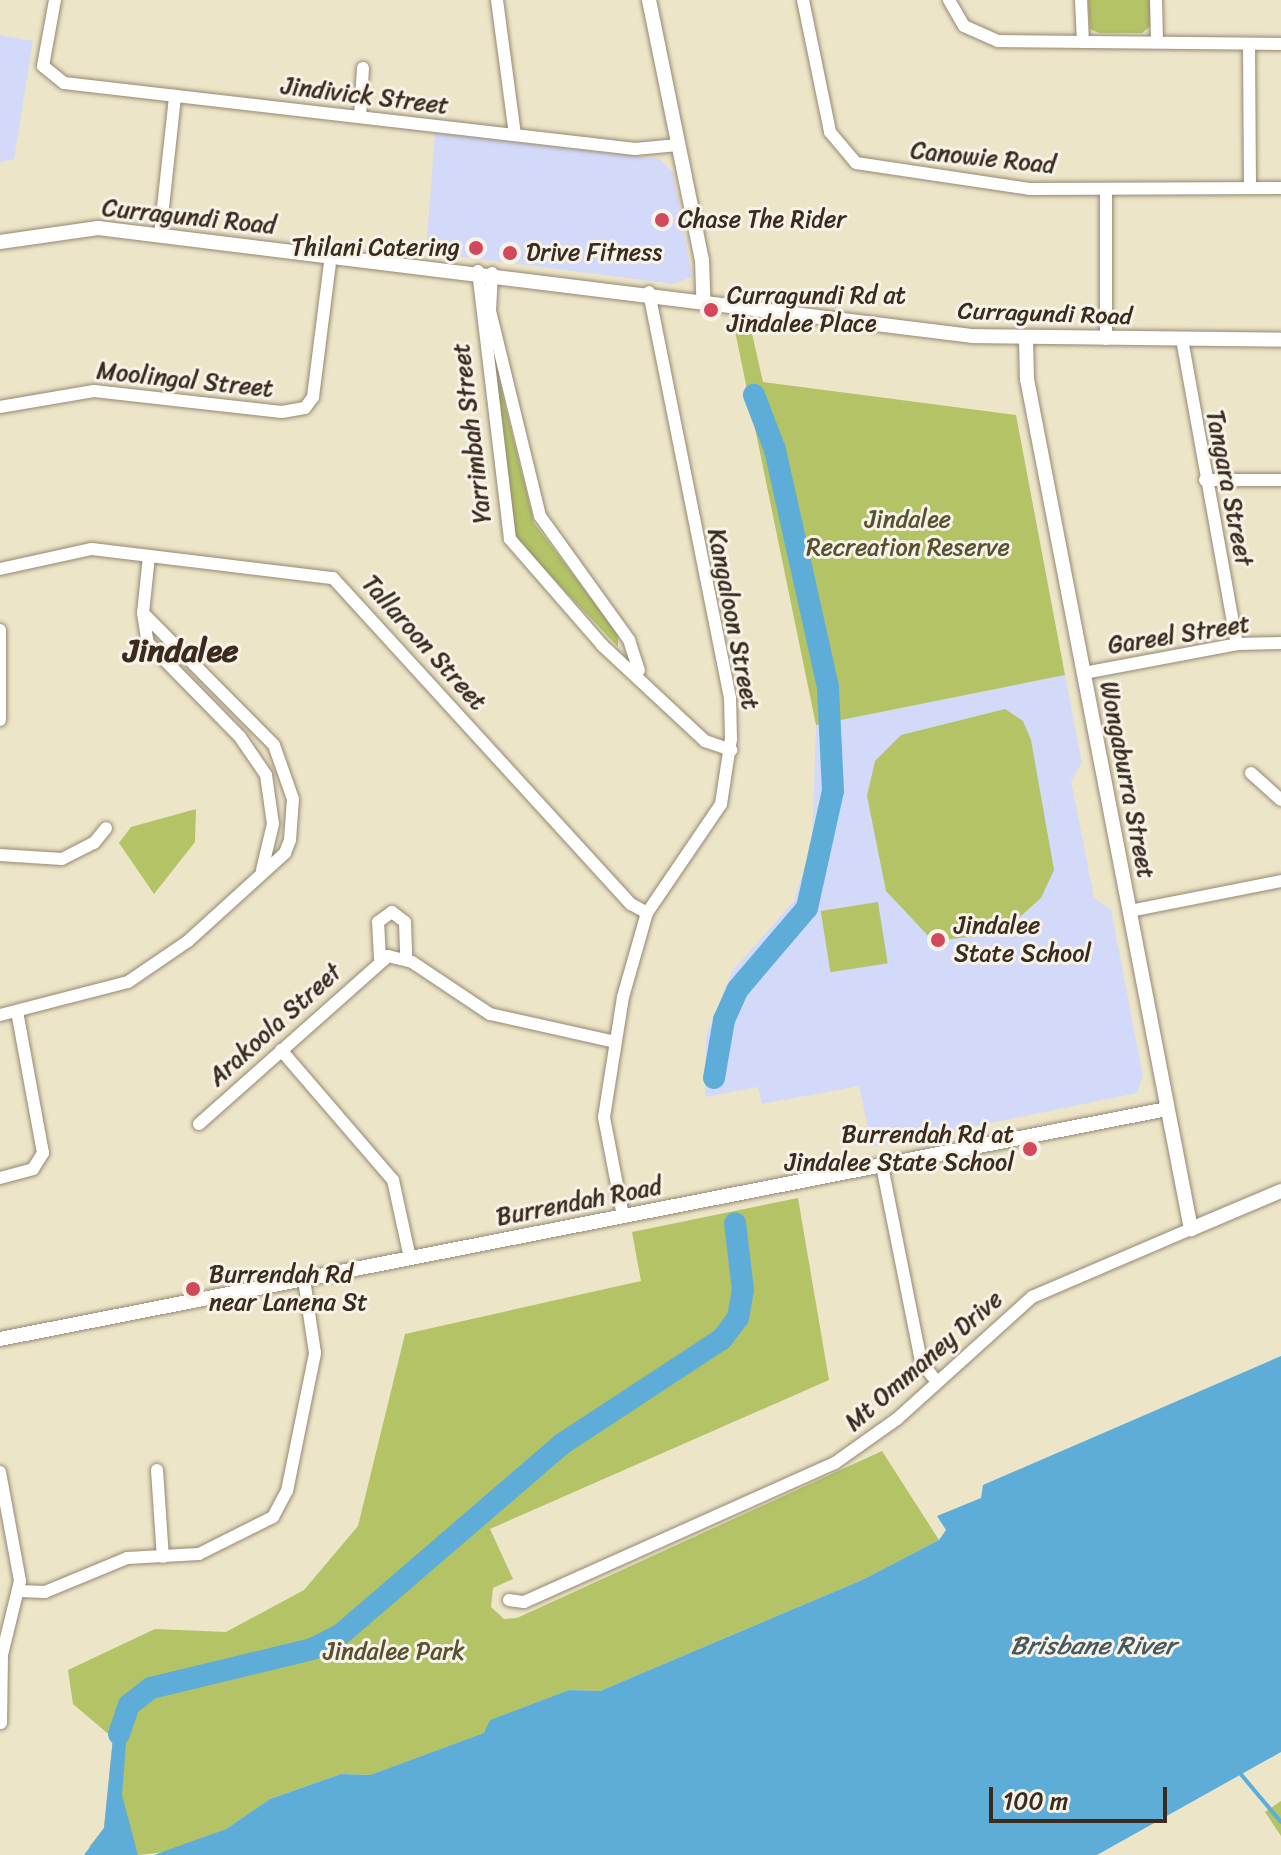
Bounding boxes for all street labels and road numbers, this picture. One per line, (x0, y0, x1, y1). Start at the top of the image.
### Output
street label: Jindivick Street (280, 71, 450, 121)
street label: Canowie Road (909, 136, 1057, 180)
street label: Curragundi Road (101, 194, 277, 240)
street label: Curragundi Road (957, 297, 1133, 331)
street label: Yarrimbah Street (447, 341, 497, 525)
street label: Moolingal Street (95, 356, 275, 404)
street label: Tangara Street (1200, 408, 1258, 568)
street label: Kangaloon Street (701, 526, 765, 712)
street label: Tallaroon Street (356, 570, 492, 716)
street label: Gareel Street (1106, 610, 1252, 660)
street label: Wongaburra Street (1094, 679, 1160, 881)
street label: Arakoola Street (202, 958, 348, 1092)
street label: Burrendah Road (494, 1172, 664, 1232)
street label: Mt Ommaney Drive (839, 1285, 1009, 1437)

